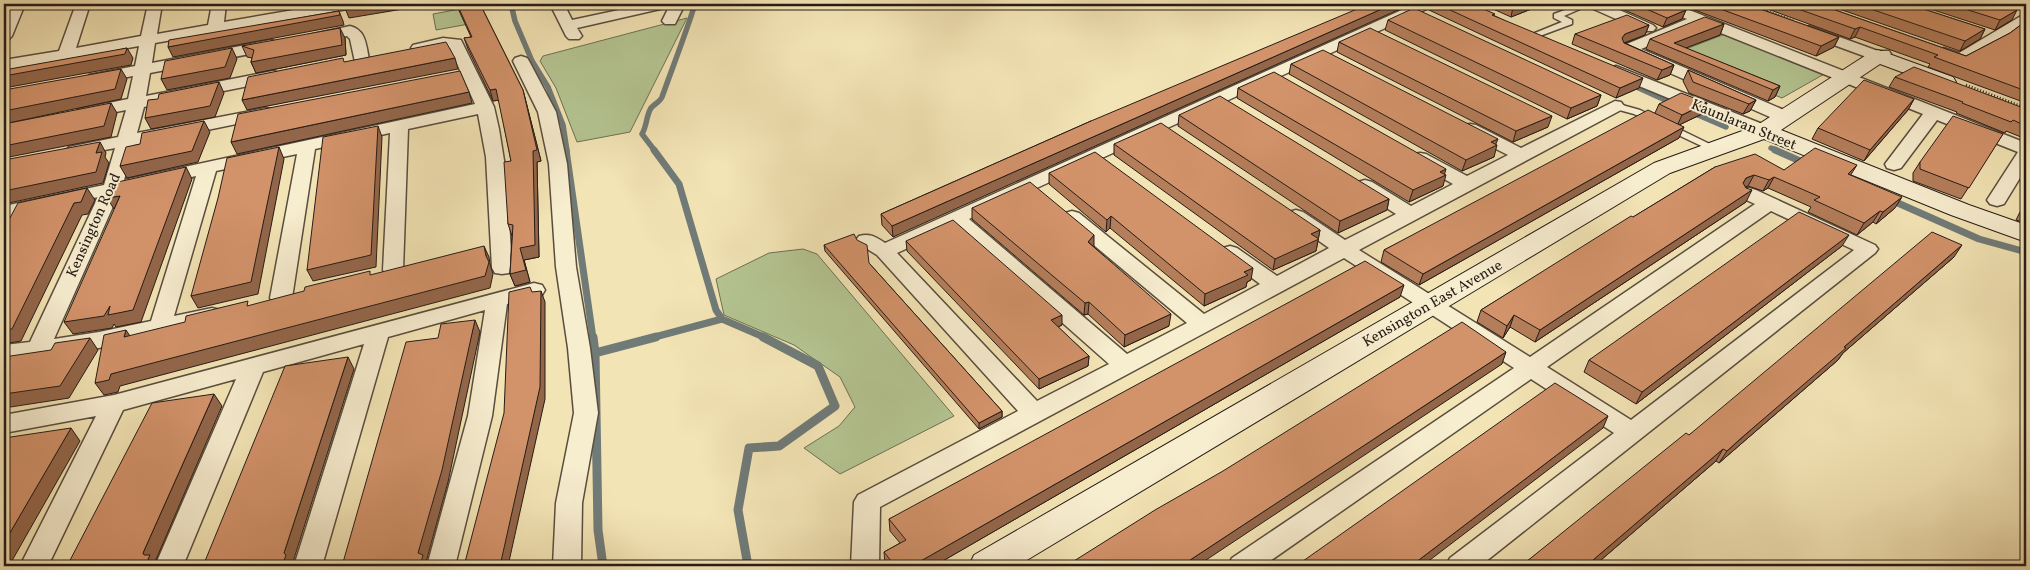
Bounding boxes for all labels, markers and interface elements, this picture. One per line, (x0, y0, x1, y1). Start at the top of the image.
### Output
street label: Kaunlaran Street (1688, 95, 1799, 156)
street label: Kensington Road (62, 170, 127, 281)
street label: Kensington East Avenue (1359, 256, 1507, 353)

